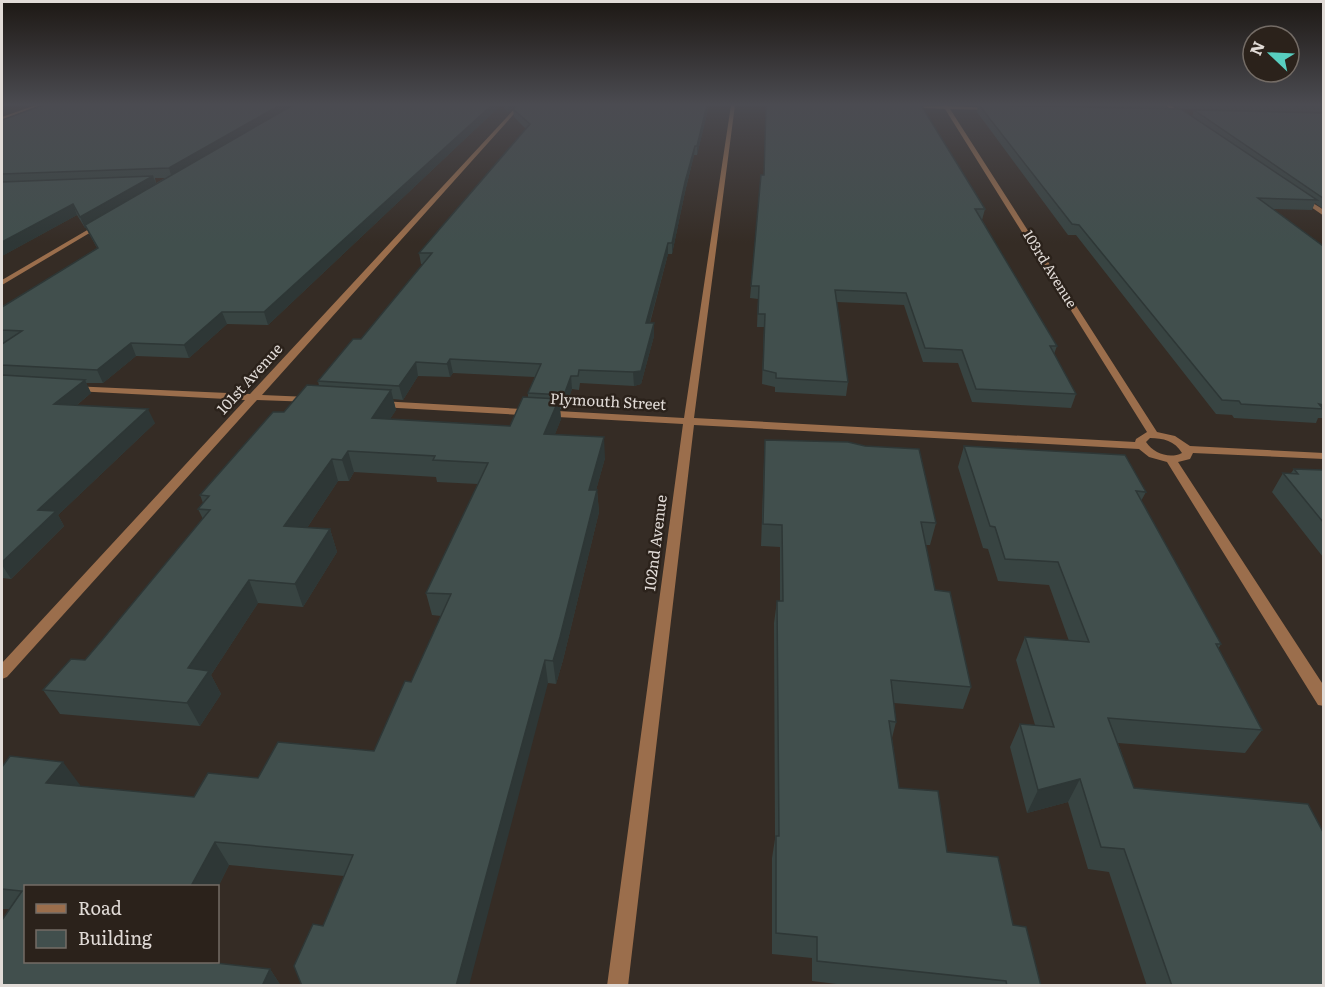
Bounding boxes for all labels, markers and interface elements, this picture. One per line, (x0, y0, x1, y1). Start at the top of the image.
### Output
north arrow (1241, 24, 1301, 84)
text: N (1243, 37, 1270, 59)
street label: 103rd Avenue (1019, 226, 1083, 311)
street label: 101st Avenue (210, 337, 287, 419)
street label: Plymouth Street (549, 386, 667, 415)
street label: 102nd Avenue (637, 493, 672, 592)
legend (24, 885, 219, 963)
text: Road (78, 894, 122, 921)
text: Building (78, 924, 153, 951)

